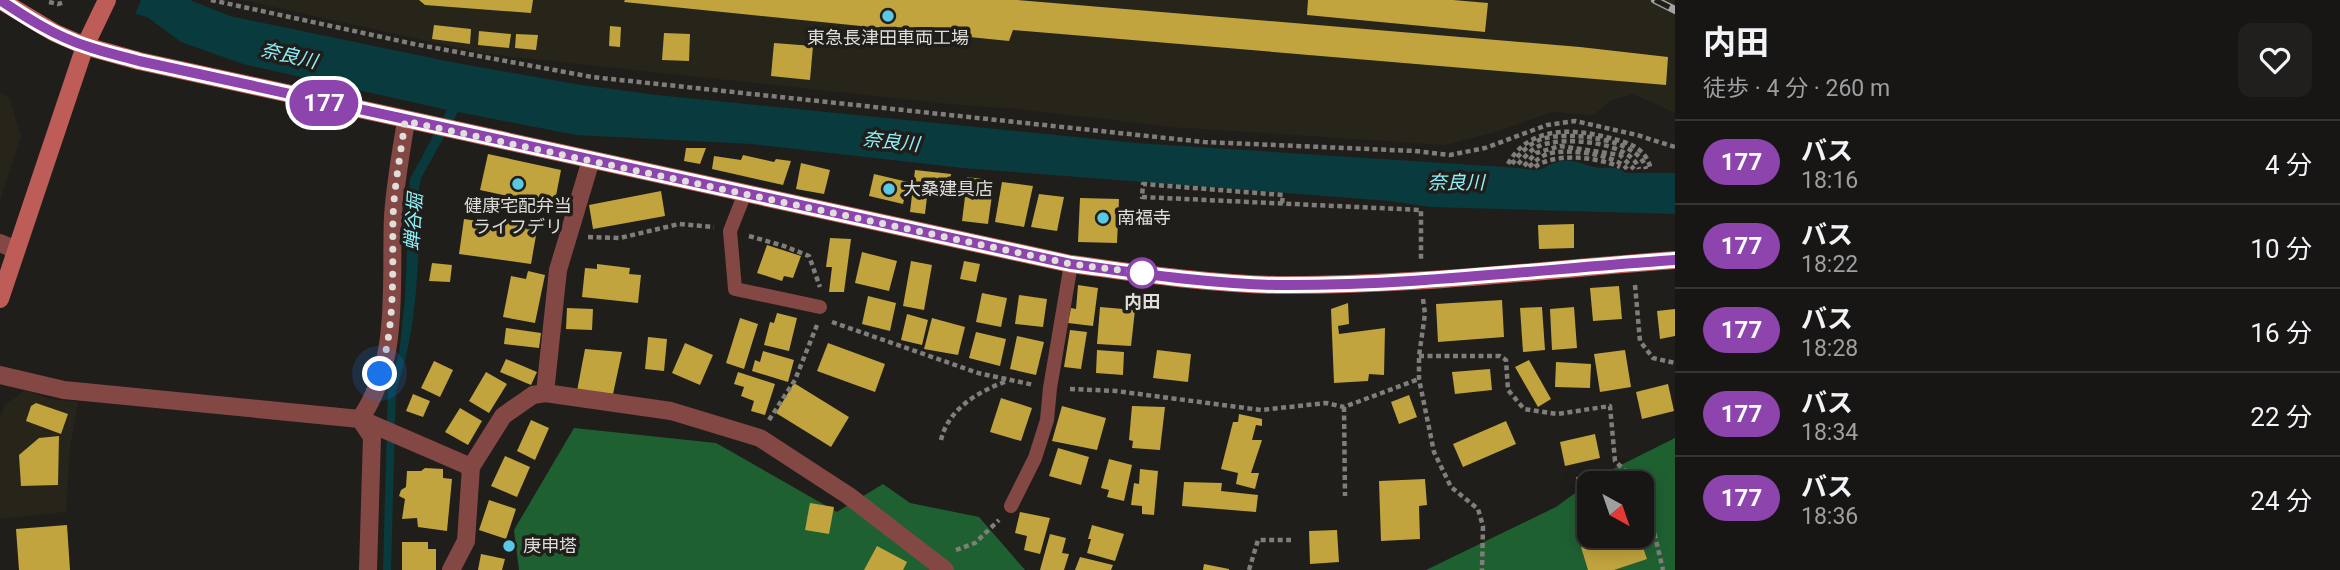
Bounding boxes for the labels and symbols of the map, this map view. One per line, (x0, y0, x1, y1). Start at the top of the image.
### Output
marker: 東急長津田車両工場 (880, 8, 896, 24)
place label: 東急長津田車両工場 (807, 27, 969, 48)
water label: 奈良川 (259, 38, 321, 74)
line badge: 177 (284, 80, 364, 126)
water label: 奈良川 (861, 127, 922, 156)
water label: 奈良川 (1427, 171, 1486, 194)
marker: 健康宅配弁当 ライフデリ (510, 176, 526, 192)
place label: 大桑建具店 (903, 178, 993, 199)
marker: 大桑建具店 (881, 181, 897, 197)
water label: 蝉谷堀 (400, 190, 427, 251)
place label: 健康宅配弁当 ライフデリ (464, 195, 572, 237)
place label: 南福寺 (1117, 207, 1171, 228)
marker: 南福寺 (1095, 210, 1111, 226)
marker: 内田 (1127, 258, 1157, 288)
place label: 内田 (1124, 291, 1160, 312)
your location (362, 356, 397, 391)
north arrow (1577, 471, 1654, 548)
place label: 庚申塔 (523, 535, 577, 556)
marker: 庚申塔 (501, 538, 517, 554)

